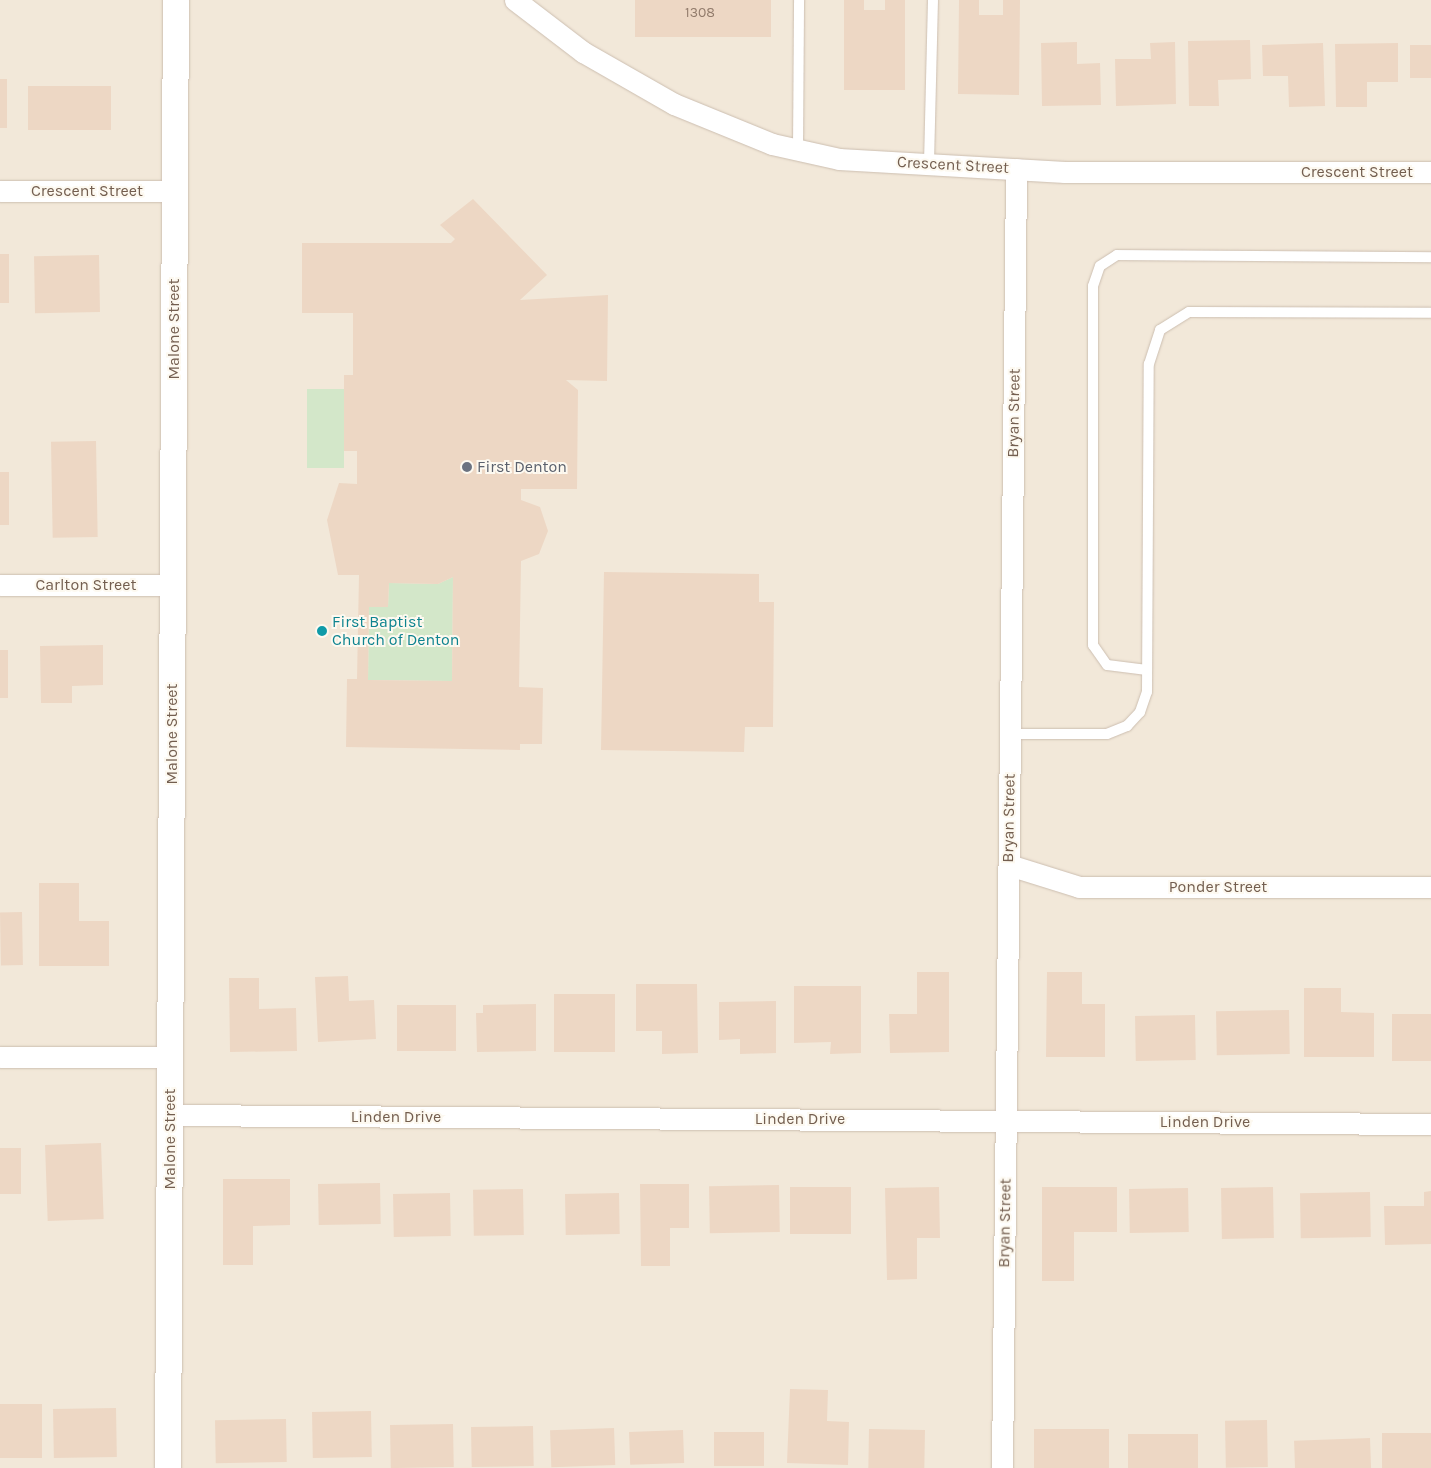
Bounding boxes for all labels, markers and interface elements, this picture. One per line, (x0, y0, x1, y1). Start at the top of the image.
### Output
house number: 1308 (685, 5, 715, 21)
street label: Crescent Street (897, 152, 1009, 178)
street label: Crescent Street (1301, 162, 1413, 182)
street label: Crescent Street (31, 181, 143, 201)
street label: Malone Street (164, 278, 184, 380)
street label: Bryan Street (1004, 368, 1024, 458)
place label: First Denton (477, 457, 567, 477)
marker: First Denton (461, 461, 473, 473)
street label: Carlton Street (35, 575, 137, 595)
place label: First Baptist Church of Denton (332, 612, 460, 650)
marker: First Baptist Church of Denton (316, 625, 328, 637)
street label: Malone Street (162, 683, 182, 785)
street label: Bryan Street (999, 773, 1019, 863)
street label: Ponder Street (1169, 877, 1267, 897)
street label: Malone Street (160, 1088, 180, 1190)
street label: Linden Drive (351, 1107, 441, 1127)
street label: Linden Drive (755, 1109, 845, 1129)
street label: Linden Drive (1160, 1112, 1250, 1132)
street label: Bryan Street (995, 1178, 1015, 1268)

